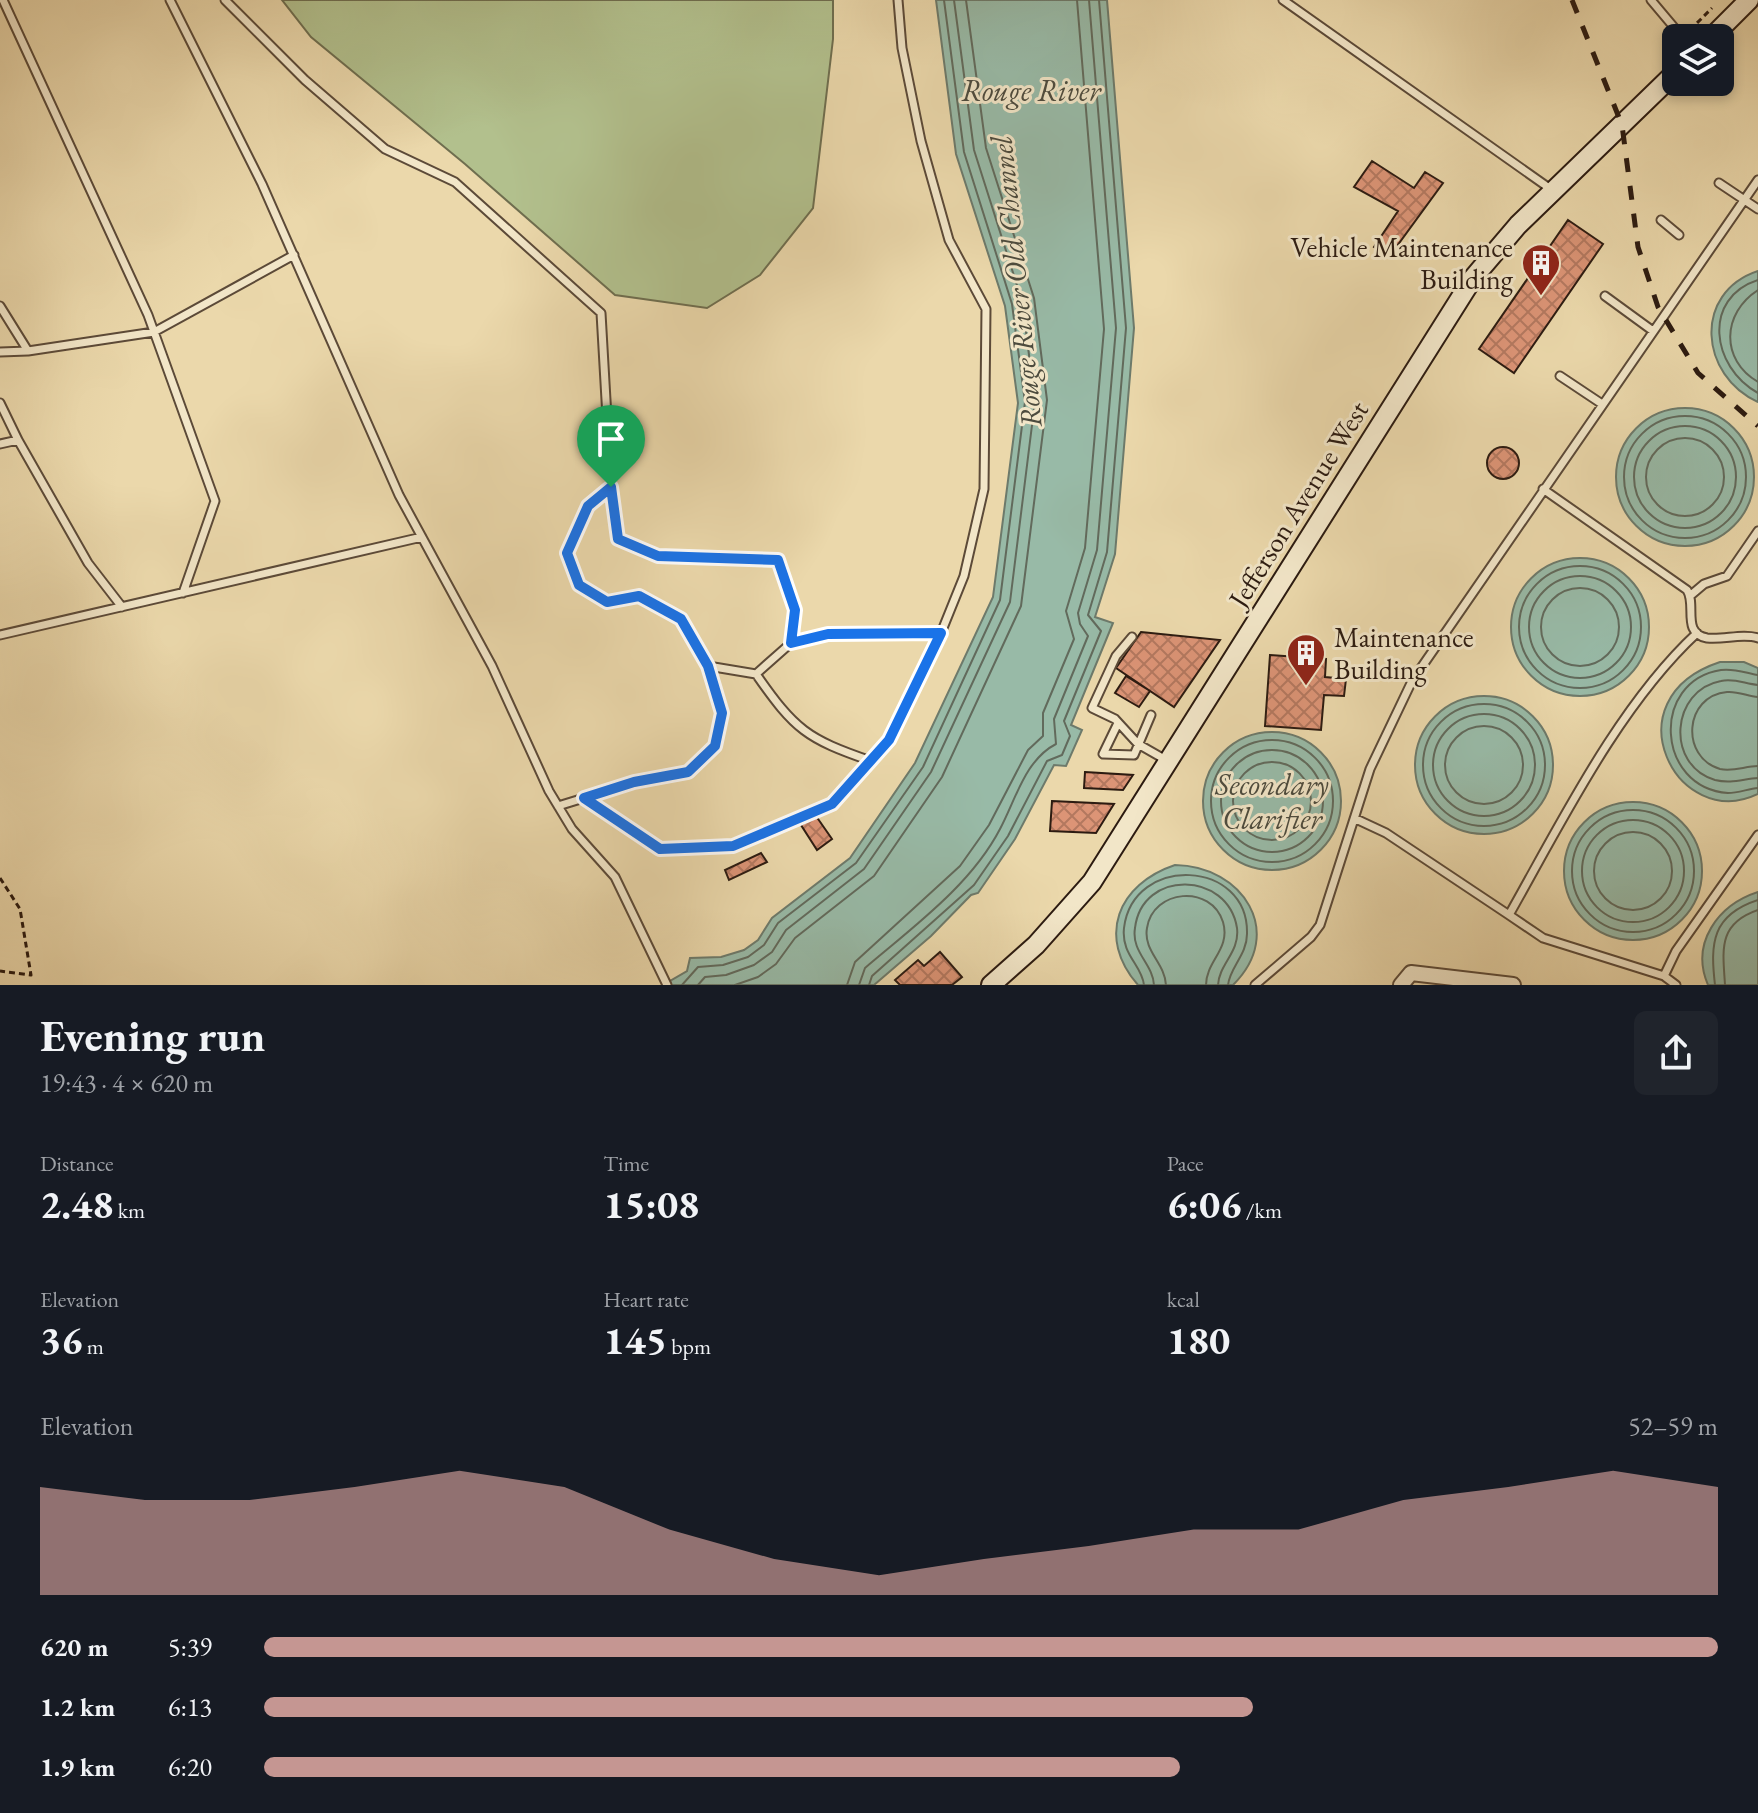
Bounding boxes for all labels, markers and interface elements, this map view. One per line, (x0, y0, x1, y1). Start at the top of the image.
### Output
map controls (1662, 24, 1734, 96)
button: layers (1662, 24, 1734, 96)
water label: Rouge River (961, 71, 1102, 110)
water label: Rouge River Old Channel (981, 133, 1051, 430)
place label: Vehicle Maintenance Building (1290, 229, 1514, 297)
building icon: Vehicle Maintenance Building (1520, 242, 1562, 297)
street label: Jefferson Avenue West (1219, 394, 1376, 616)
pin (577, 405, 645, 487)
icon: arrive (589, 417, 633, 461)
place label: Maintenance Building (1334, 619, 1474, 687)
building icon: Maintenance Building (1285, 632, 1327, 687)
water label: Secondary Clarifier (1214, 765, 1329, 838)
text: Evening run (40, 1007, 265, 1064)
button: share (1634, 1011, 1718, 1095)
text: 19:43 · 4 × 620 m (40, 1066, 213, 1100)
text: Distance (40, 1149, 113, 1178)
text: Time (603, 1149, 649, 1178)
text: Pace (1167, 1149, 1204, 1178)
text: 2.48 (40, 1178, 113, 1230)
text: 15:08 (603, 1178, 699, 1230)
text: 6:06 (1167, 1178, 1241, 1230)
text: km (113, 1196, 145, 1225)
text: /km (1241, 1196, 1282, 1225)
text: Elevation (40, 1285, 119, 1314)
text: Heart rate (603, 1285, 689, 1314)
text: kcal (1167, 1285, 1200, 1314)
text: 36 (40, 1314, 82, 1366)
text: 145 (603, 1314, 667, 1366)
text: 180 (1167, 1314, 1230, 1366)
text: m (82, 1332, 104, 1361)
text: bpm (667, 1332, 711, 1361)
text: Elevation (40, 1409, 134, 1443)
text: 52–59 m (1628, 1409, 1718, 1443)
text: 620 m (40, 1630, 108, 1664)
text: 5:39 (168, 1630, 212, 1664)
text: 1.2 km (40, 1690, 115, 1724)
text: 6:13 (168, 1690, 212, 1724)
text: 1.9 km (40, 1750, 115, 1784)
text: 6:20 (168, 1750, 212, 1784)

